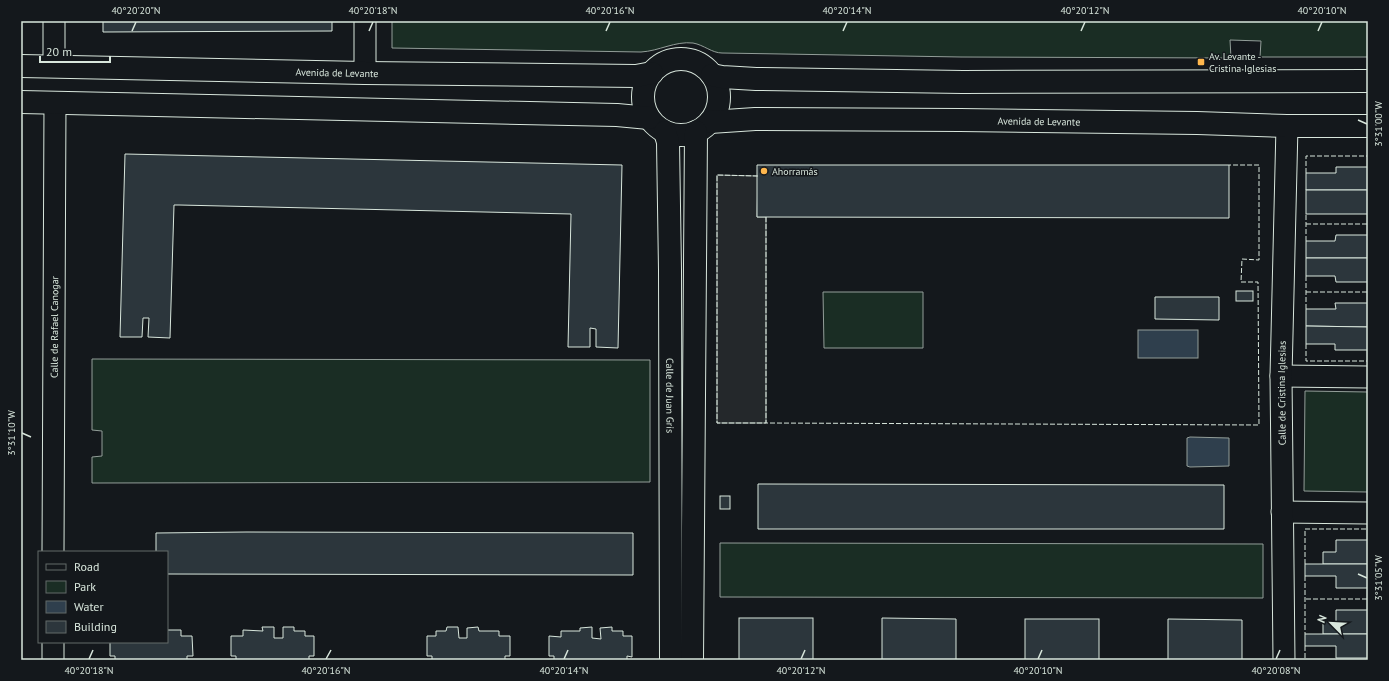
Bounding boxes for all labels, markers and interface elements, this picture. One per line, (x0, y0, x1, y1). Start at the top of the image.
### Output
text: 40°20'20"N (111, 4, 161, 17)
text: 40°20'18"N (348, 4, 398, 17)
text: 40°20'16"N (585, 4, 635, 17)
text: 40°20'14"N (822, 4, 872, 17)
text: 40°20'12"N (1060, 4, 1110, 17)
text: 40°20'10"N (1297, 4, 1347, 17)
scale bar (40, 38, 110, 64)
text: 20 m (46, 44, 72, 59)
place label: Av. Levante - Cristina Iglesias (1209, 50, 1276, 75)
marker: Av. Levante - Cristina Iglesias (1196, 57, 1206, 67)
street label: Avenida de Levante (295, 65, 378, 80)
text: 3°31'00"W (1372, 100, 1385, 147)
street label: Avenida de Levante (997, 114, 1080, 128)
place label: Ahorramás (772, 165, 818, 178)
marker: Ahorramás (759, 166, 769, 176)
street label: Calle de Rafael Canogar (47, 275, 61, 378)
street label: Calle de Cristina Iglesias (1274, 340, 1288, 445)
street label: Calle de Juan Gris (664, 358, 677, 433)
text: 3°31'10"W (5, 409, 18, 456)
legend (38, 551, 168, 643)
text: 3°31'05"W (1372, 554, 1385, 601)
text: Road (74, 559, 99, 574)
text: Park (74, 579, 96, 594)
text: Water (74, 599, 104, 614)
north arrow (1311, 603, 1351, 643)
text: N (1314, 613, 1330, 625)
text: Building (74, 619, 117, 634)
text: 40°20'18"N (64, 664, 114, 677)
text: 40°20'16"N (301, 664, 351, 677)
text: 40°20'14"N (539, 664, 589, 677)
text: 40°20'12"N (776, 664, 826, 677)
text: 40°20'10"N (1013, 664, 1063, 677)
text: 40°20'08"N (1251, 664, 1301, 677)

